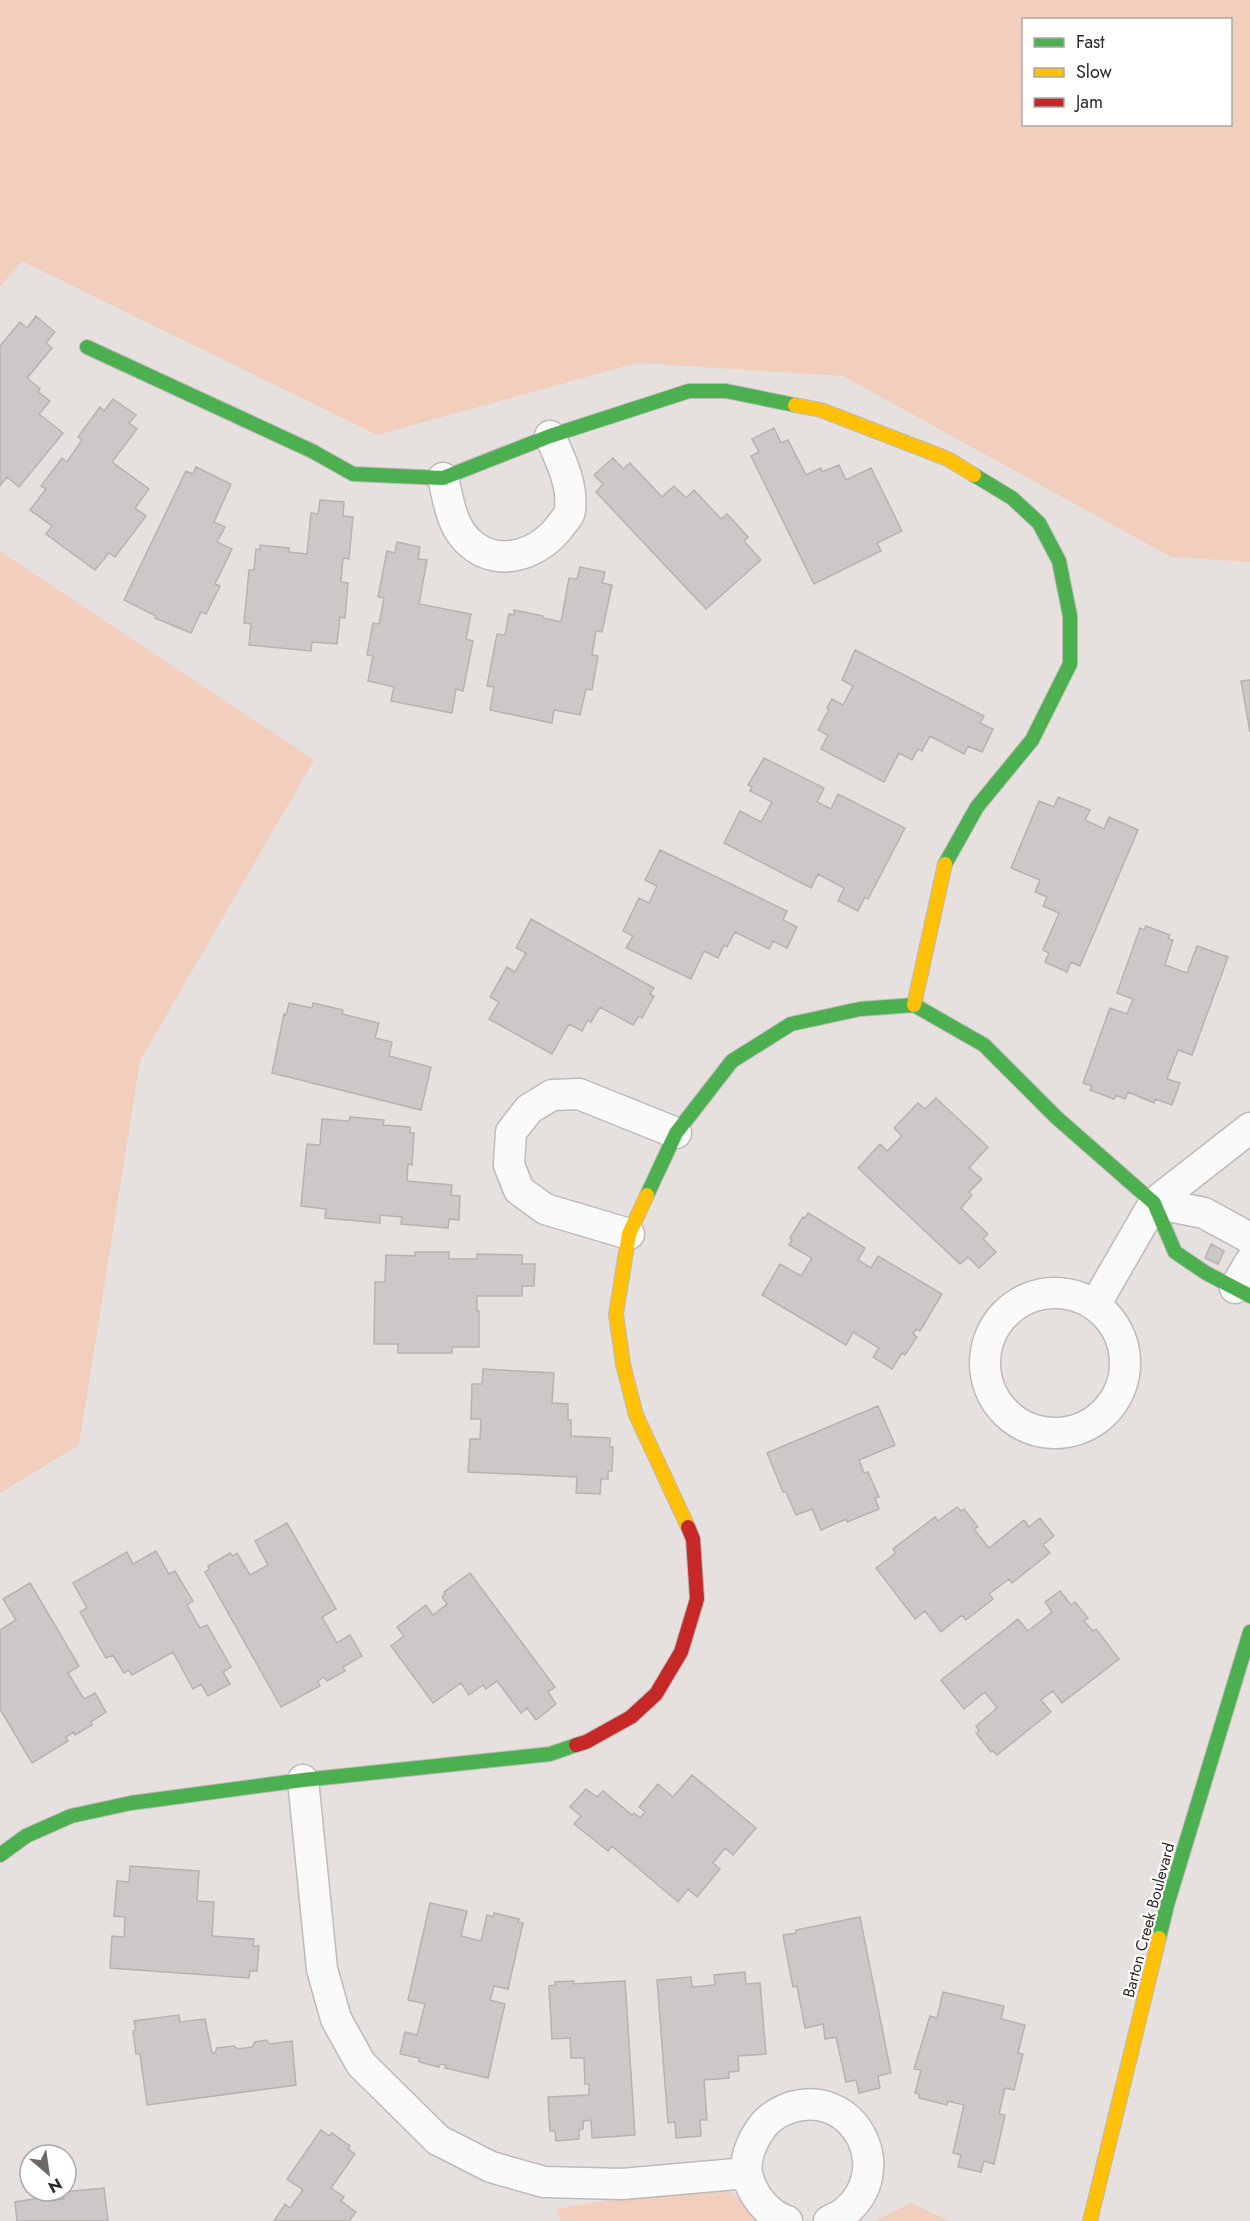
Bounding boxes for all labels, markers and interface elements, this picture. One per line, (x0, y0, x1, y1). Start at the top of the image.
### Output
legend (1022, 18, 1232, 126)
text: Fast (1076, 29, 1105, 55)
text: Slow (1076, 59, 1113, 85)
text: Jam (1074, 89, 1103, 115)
street label: Barton Creek Boulevard (1117, 1840, 1180, 2000)
north arrow (18, 2143, 78, 2203)
text: N (44, 2173, 66, 2199)

